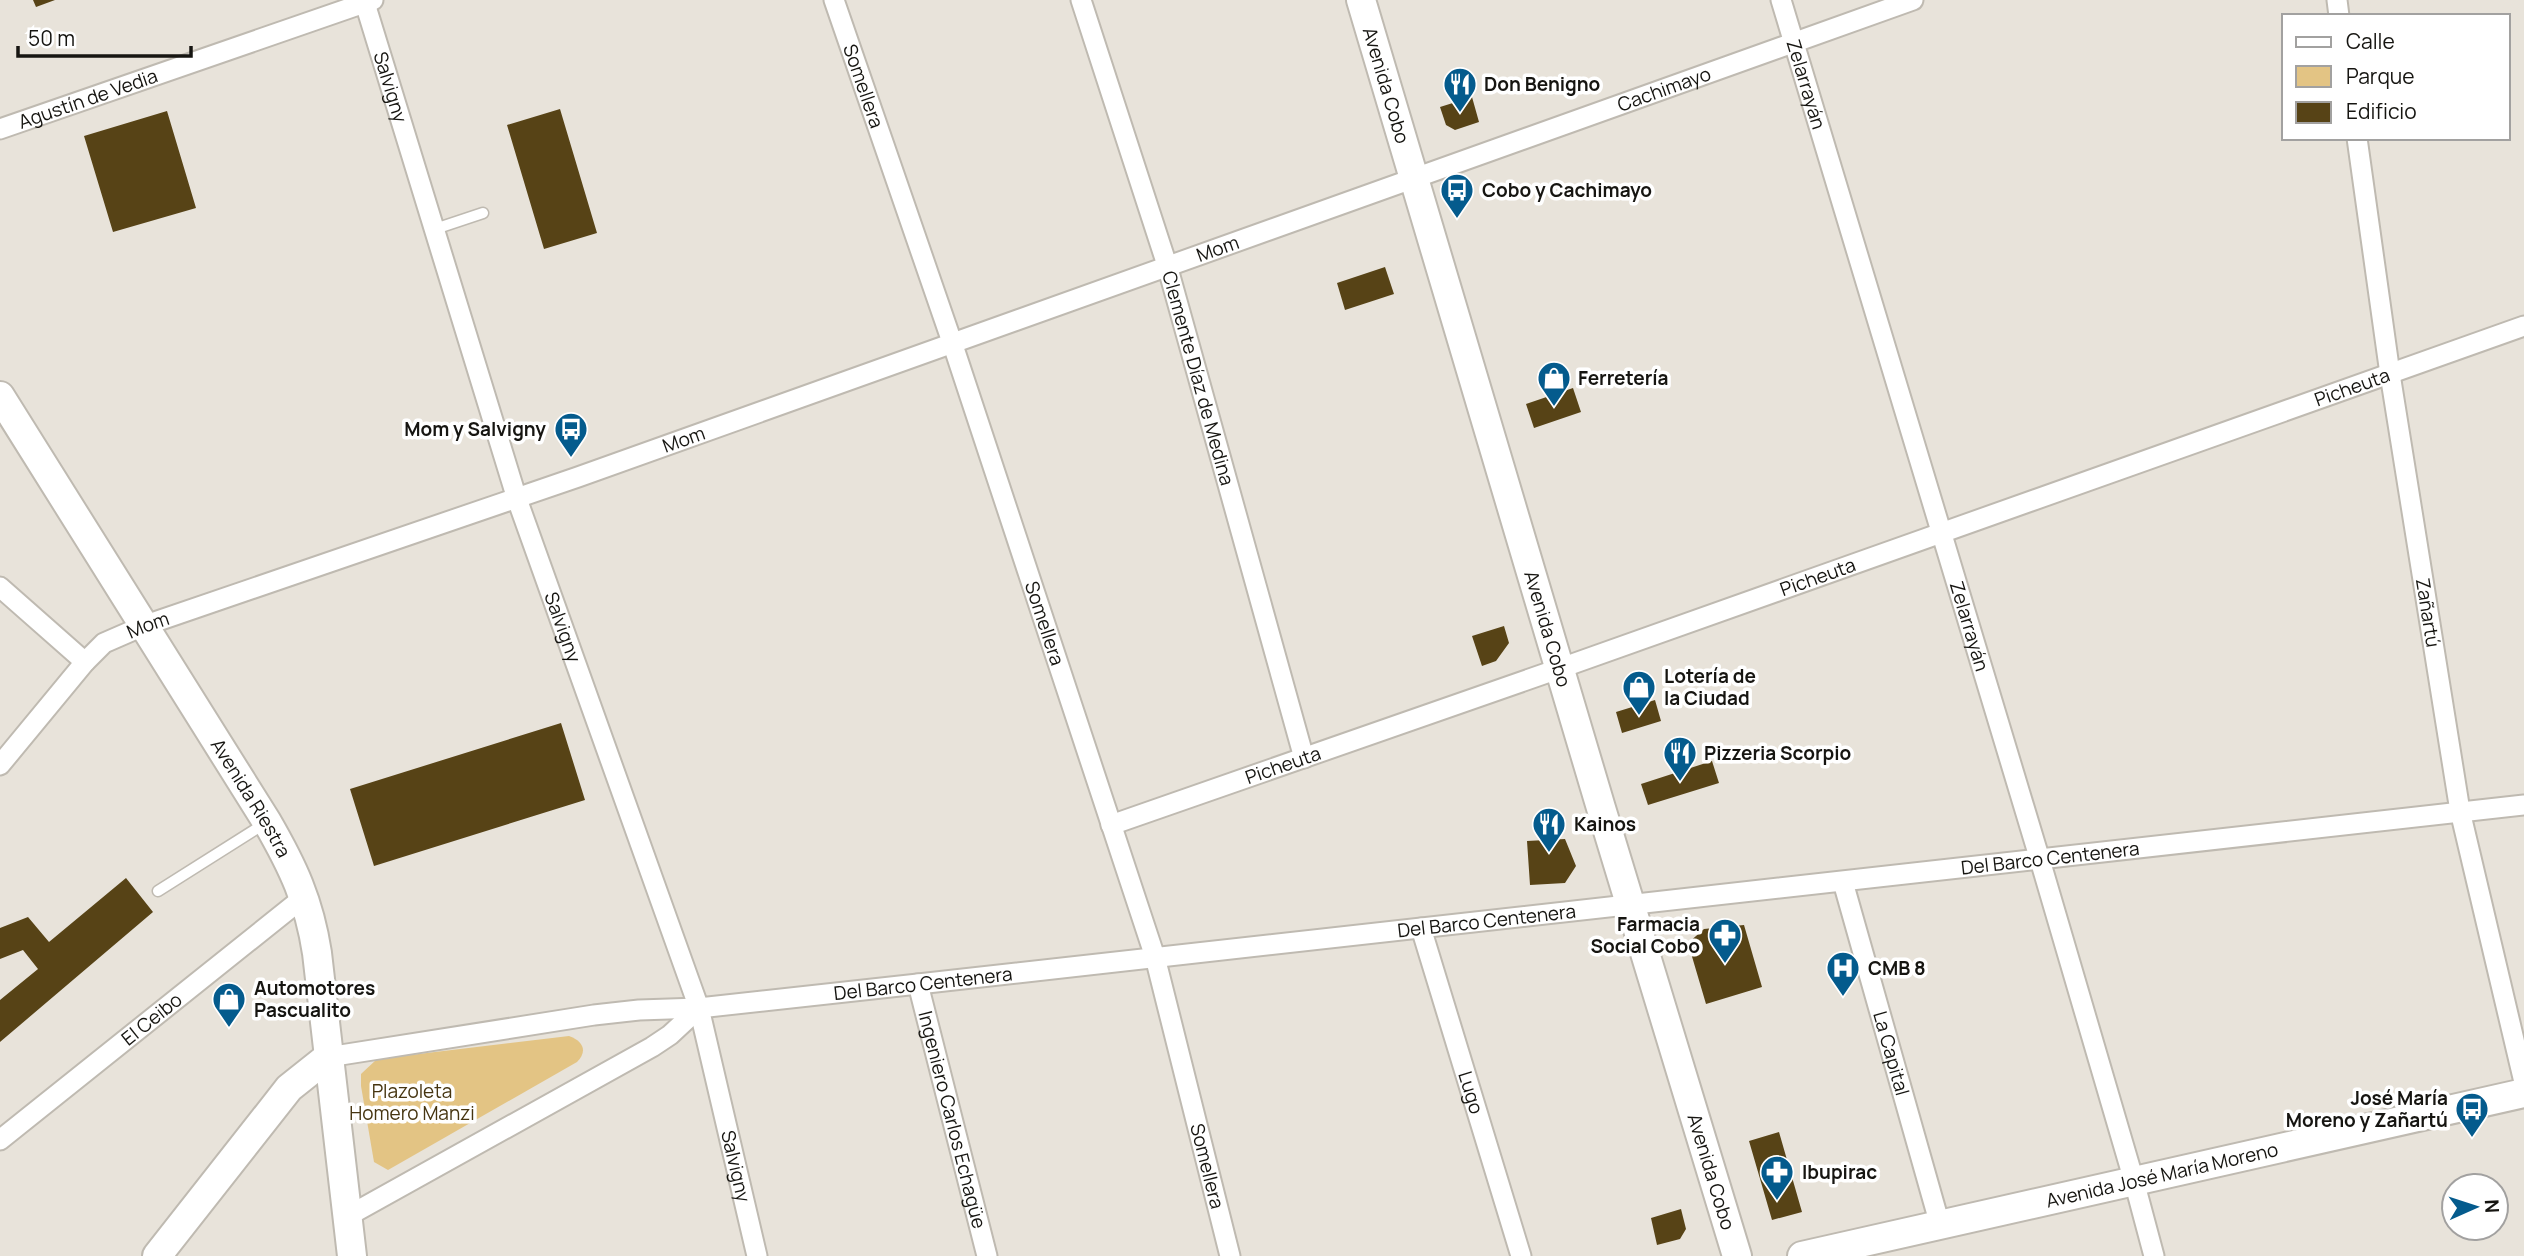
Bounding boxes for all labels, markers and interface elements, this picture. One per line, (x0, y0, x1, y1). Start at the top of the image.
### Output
scale bar (18, 14, 191, 58)
legend (2282, 14, 2510, 140)
text: 50 m (28, 24, 75, 52)
street label: Avenida Cobo (1357, 24, 1416, 147)
text: Calle (2346, 27, 2395, 55)
street label: Zelarrayán (1781, 36, 1832, 132)
street label: Somellera (837, 41, 890, 131)
street label: Salvigny (368, 48, 414, 126)
street label: Cachimayo (1614, 60, 1714, 118)
text: Parque (2346, 62, 2415, 90)
street label: Agustín de Vedia (15, 63, 161, 135)
restaurant icon: Don Benigno (1441, 65, 1479, 114)
place label: Don Benigno (1484, 71, 1600, 97)
text: Edificio (2346, 97, 2417, 125)
bus stop icon: Cobo y Cachimayo (1438, 171, 1476, 220)
place label: Cobo y Cachimayo (1482, 177, 1652, 203)
street label: Mom (1193, 229, 1242, 268)
street label: Clemente Díaz de Medina (1156, 268, 1241, 488)
shop icon: Ferretería (1535, 359, 1573, 408)
street label: Picheuta (2311, 362, 2393, 412)
place label: Ferretería (1578, 365, 1669, 391)
bus stop icon: Mom y Salvigny (552, 410, 590, 459)
place label: Mom y Salvigny (404, 416, 546, 442)
street label: Mom (659, 420, 708, 459)
street label: Picheuta (1776, 551, 1859, 602)
street label: Avenida Cobo (1518, 568, 1577, 690)
street label: Zañartú (2410, 576, 2447, 649)
street label: Somellera (1019, 578, 1071, 669)
street label: Zelarrayán (1944, 578, 1995, 674)
street label: Salvigny (538, 588, 587, 666)
street label: Mom (123, 605, 172, 645)
place label: Lotería de la Ciudad (1664, 663, 1756, 711)
shop icon: Lotería de la Ciudad (1620, 668, 1658, 717)
street label: Avenida Riestra (205, 734, 297, 862)
restaurant icon: Pizzeria Scorpio (1661, 734, 1699, 783)
street label: Picheuta (1242, 740, 1324, 790)
place label: Pizzeria Scorpio (1704, 740, 1851, 766)
restaurant icon: Kainos (1530, 805, 1568, 854)
place label: Kainos (1574, 811, 1636, 837)
street label: Del Barco Centenera (1959, 835, 2141, 881)
street label: Del Barco Centenera (1396, 898, 1577, 943)
place label: Farmacia Social Cobo (1590, 911, 1700, 959)
pharmacy icon: Farmacia Social Cobo (1706, 916, 1744, 965)
hospital icon: CMB 8 (1824, 949, 1862, 998)
place label: CMB 8 (1868, 955, 1926, 981)
street label: Del Barco Centenera (832, 961, 1014, 1006)
place label: Automotores Pascualito (254, 975, 375, 1023)
shop icon: Automotores Pascualito (210, 980, 248, 1029)
street label: El Ceibo (116, 987, 187, 1051)
street label: Ingeniero Carlos Echagüe (912, 1008, 993, 1231)
street label: La Capital (1867, 1008, 1916, 1098)
street label: Lugo (1452, 1068, 1490, 1117)
park label: Plazoleta Homero Manzi (349, 1078, 475, 1126)
place label: José María Moreno y Zañartú (2286, 1085, 2448, 1133)
bus stop icon: José María Moreno y Zañartú (2453, 1090, 2491, 1139)
street label: Avenida Cobo (1682, 1110, 1741, 1233)
street label: Somellera (1184, 1121, 1231, 1212)
street label: Salvigny (715, 1128, 757, 1205)
street label: Avenida José María Moreno (2043, 1136, 2280, 1214)
pharmacy icon: Ibupirac (1758, 1153, 1796, 1202)
place label: Ibupirac (1802, 1159, 1877, 1185)
north arrow (2440, 1172, 2510, 1242)
text: N (2479, 1199, 2505, 1214)

